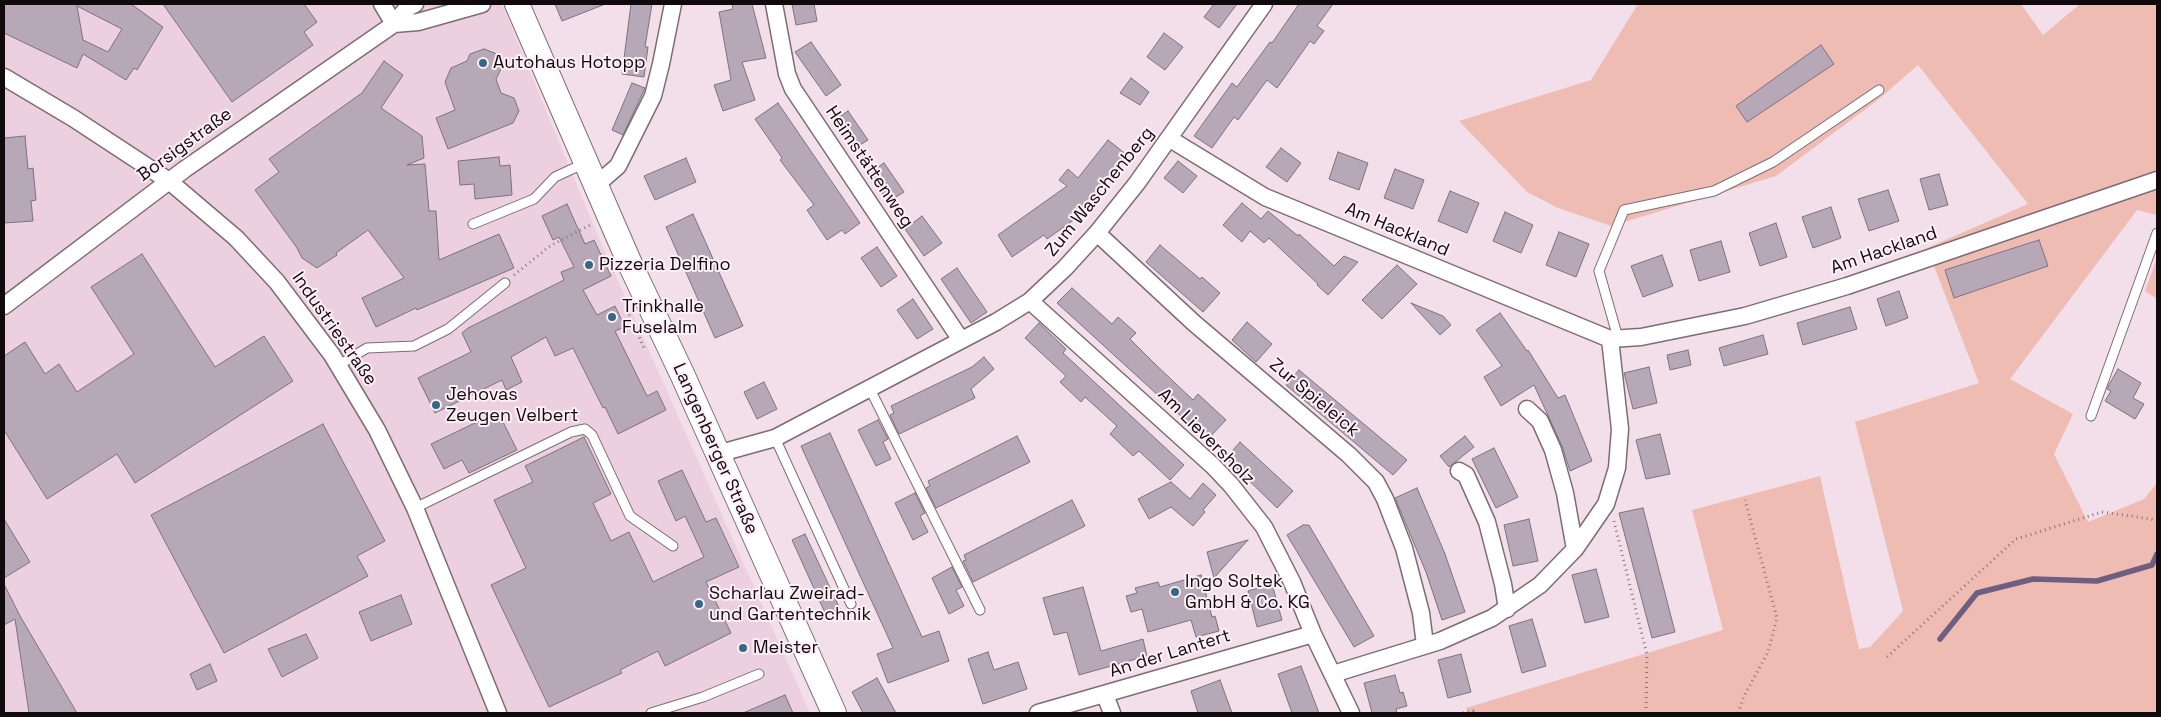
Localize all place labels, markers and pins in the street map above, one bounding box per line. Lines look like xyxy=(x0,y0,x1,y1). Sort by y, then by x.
place label: Autohaus Hotopp xyxy=(493,52,646,74)
marker: Autohaus Hotopp xyxy=(477,57,489,69)
place label: Pizzeria Delfino xyxy=(599,254,731,276)
marker: Pizzeria Delfino xyxy=(583,259,595,271)
place label: Trinkhalle Fuselalm xyxy=(622,296,704,338)
marker: Trinkhalle Fuselalm xyxy=(606,311,618,323)
place label: Jehovas Zeugen Velbert xyxy=(446,384,579,426)
marker: Jehovas Zeugen Velbert xyxy=(430,399,442,411)
place label: Ingo Soltek GmbH & Co. KG xyxy=(1185,571,1310,614)
place label: Scharlau Zweirad- und Gartentechnik xyxy=(709,583,871,626)
marker: Ingo Soltek GmbH & Co. KG xyxy=(1169,586,1181,598)
marker: Scharlau Zweirad- und Gartentechnik xyxy=(693,598,705,610)
place label: Meister xyxy=(753,637,818,659)
marker: Meister xyxy=(737,642,749,654)

